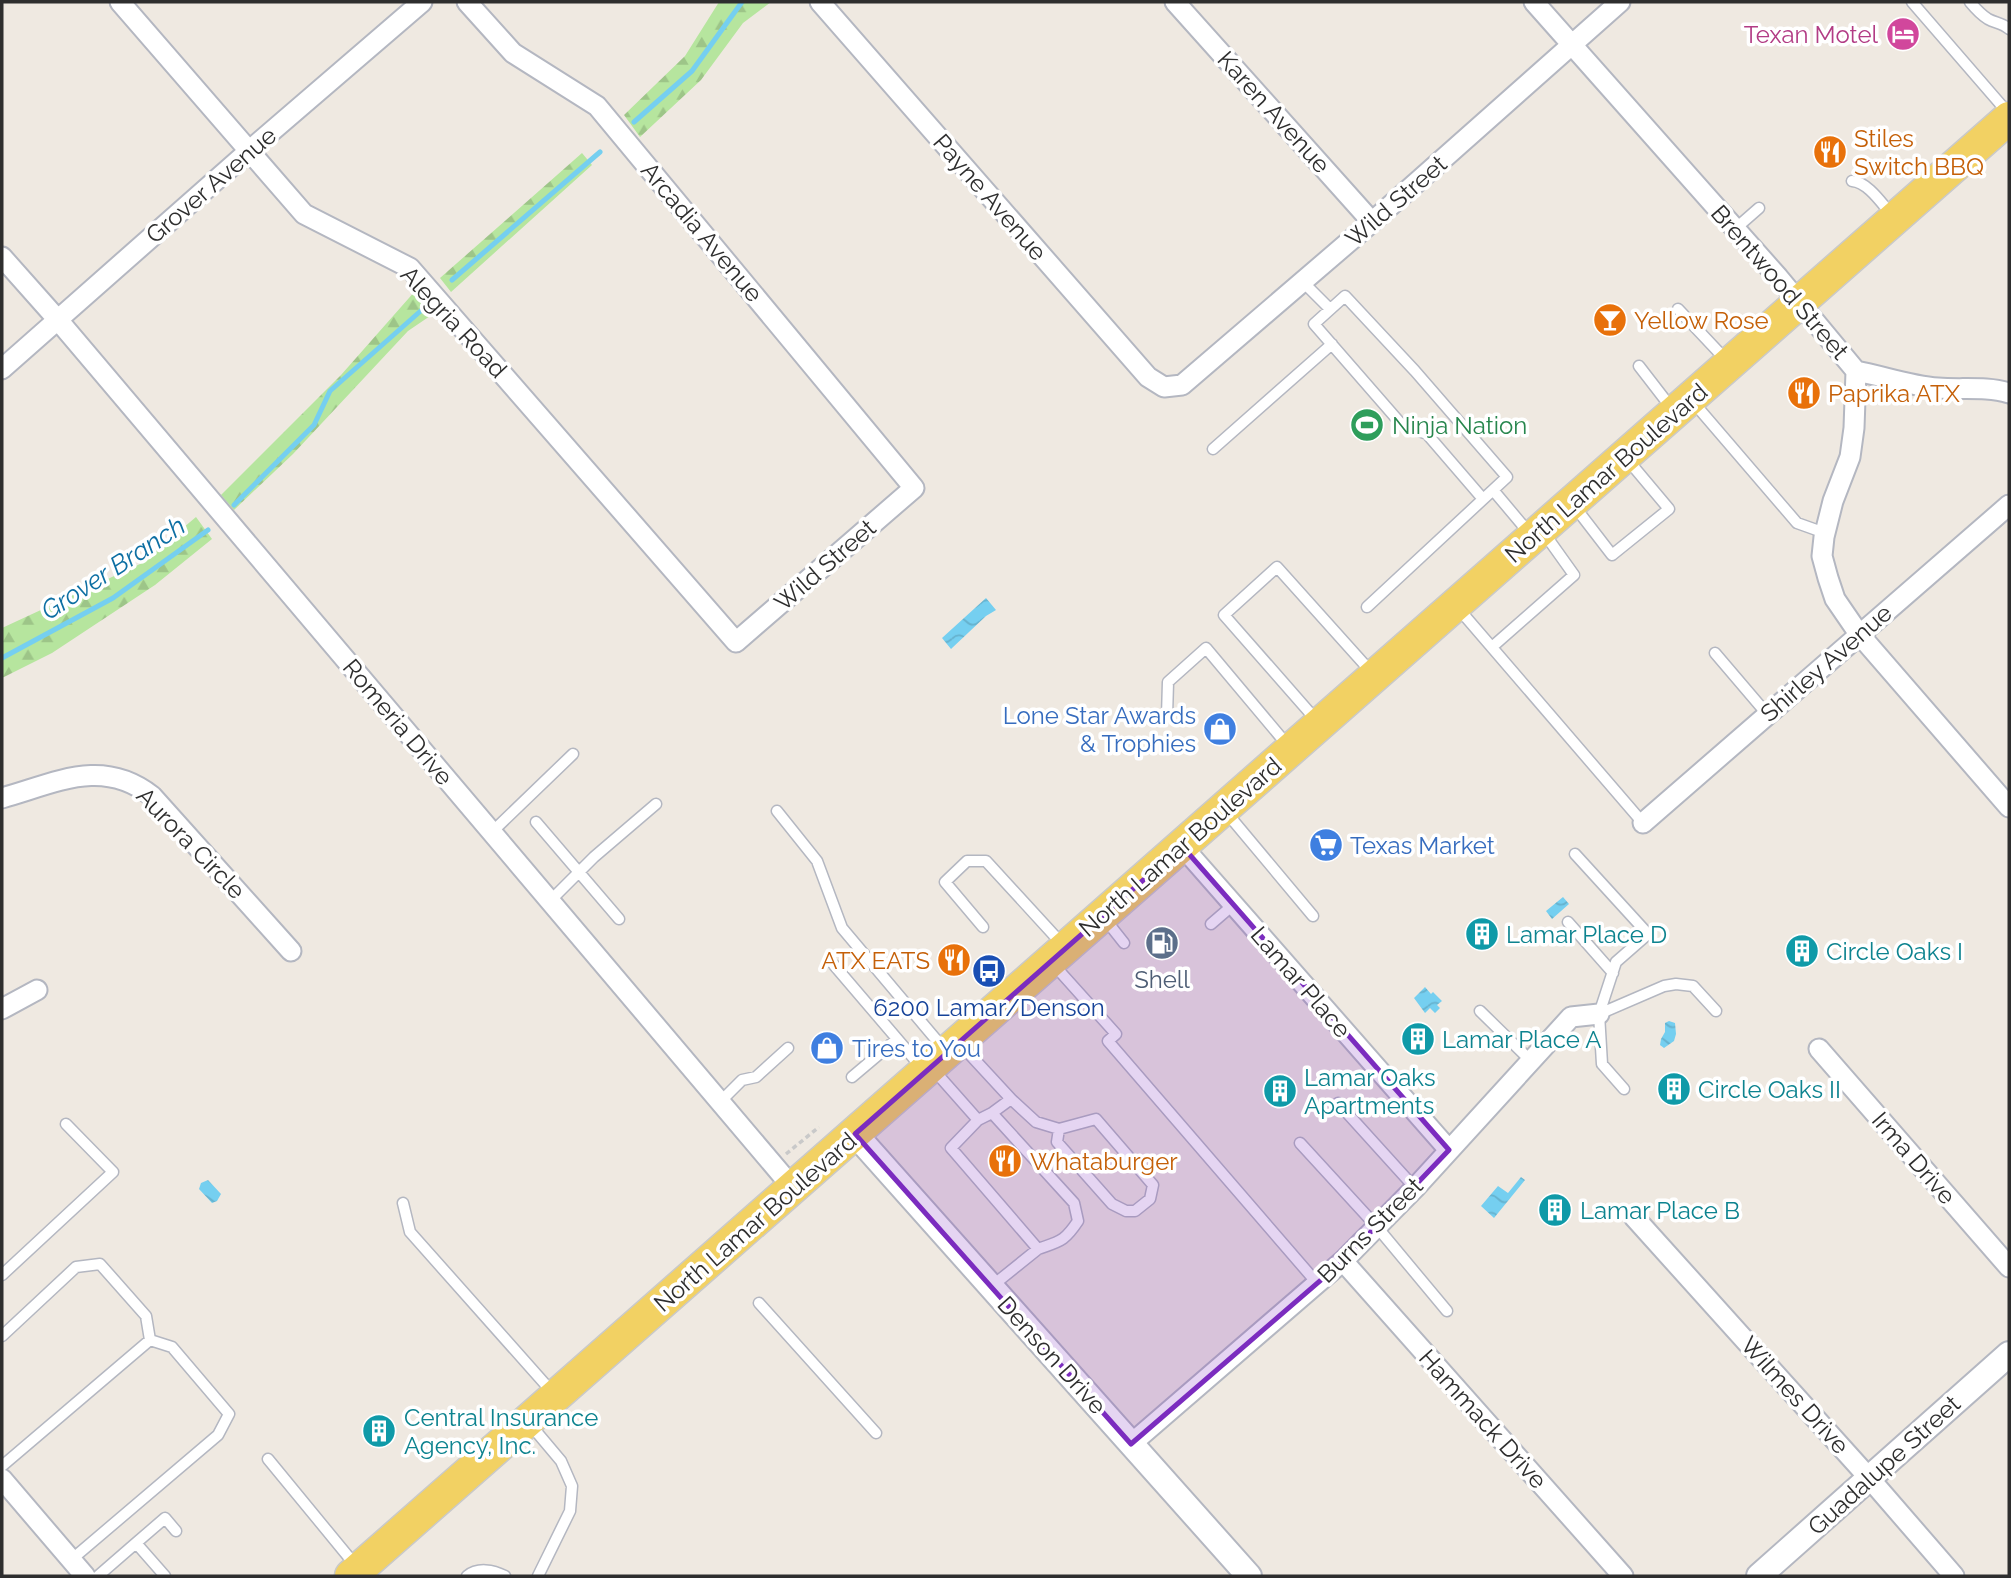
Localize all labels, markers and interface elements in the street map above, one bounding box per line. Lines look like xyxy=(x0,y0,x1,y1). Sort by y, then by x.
hotel icon: Texan Motel xyxy=(1884,15,1922,53)
place label: Texan Motel xyxy=(1744,20,1878,49)
street label: Karen Avenue xyxy=(1212,45,1336,179)
street label: Grover Avenue xyxy=(140,121,282,249)
place label: Stiles Switch BBQ xyxy=(1854,124,1984,181)
street label: Payne Avenue xyxy=(927,128,1053,266)
restaurant icon: Stiles Switch BBQ xyxy=(1811,133,1849,171)
street label: Wild Street xyxy=(1340,149,1452,253)
street label: Arcadia Avenue xyxy=(635,156,769,308)
street label: Brentwood Street xyxy=(1705,199,1855,365)
street label: Alegria Road xyxy=(395,260,513,384)
bar icon: Yellow Rose xyxy=(1591,301,1629,339)
place label: Yellow Rose xyxy=(1634,306,1769,335)
restaurant icon: Paprika ATX xyxy=(1785,374,1823,412)
street label: North Lamar Boulevard xyxy=(1499,377,1713,569)
place label: Paprika ATX xyxy=(1828,379,1961,408)
sports icon: Ninja Nation xyxy=(1348,406,1386,444)
place label: Ninja Nation xyxy=(1392,411,1527,440)
water label: Grover Branch xyxy=(35,510,191,626)
street label: Wild Street xyxy=(769,513,881,617)
street label: Shirley Avenue xyxy=(1754,598,1898,728)
street label: Romeria Drive xyxy=(337,653,459,791)
place label: Lone Star Awards & Trophies xyxy=(1003,701,1196,758)
shop icon: Lone Star Awards & Trophies xyxy=(1201,710,1239,748)
street label: North Lamar Boulevard xyxy=(1073,751,1287,943)
street label: Aurora Circle xyxy=(131,781,251,905)
supermarket icon: Texas Market xyxy=(1307,826,1345,864)
place label: Texas Market xyxy=(1350,831,1495,860)
building icon: Lamar Place D xyxy=(1463,915,1501,953)
street label: Lamar Place xyxy=(1245,920,1357,1044)
place label: Lamar Place D xyxy=(1506,920,1667,949)
fuel station icon: Shell xyxy=(1143,924,1181,962)
building icon: Circle Oaks I xyxy=(1783,932,1821,970)
place label: Circle Oaks I xyxy=(1826,937,1963,966)
restaurant icon: ATX EATS xyxy=(935,941,973,979)
place label: ATX EATS xyxy=(821,946,930,975)
bus stop icon: 6200 Lamar/Denson xyxy=(970,952,1008,990)
place label: Shell xyxy=(1134,965,1190,994)
place label: 6200 Lamar/Denson xyxy=(873,993,1105,1022)
building icon: Lamar Place A xyxy=(1399,1020,1437,1058)
place label: Lamar Place A xyxy=(1442,1025,1601,1054)
shop icon: Tires to You xyxy=(808,1029,846,1067)
place label: Tires to You xyxy=(852,1034,981,1063)
place label: Lamar Oaks Apartments xyxy=(1304,1063,1436,1120)
building icon: Circle Oaks II xyxy=(1655,1070,1693,1108)
building icon: Lamar Oaks Apartments xyxy=(1261,1072,1299,1110)
place label: Circle Oaks II xyxy=(1698,1075,1841,1104)
street label: Irma Drive xyxy=(1866,1106,1962,1210)
street label: North Lamar Boulevard xyxy=(648,1126,862,1318)
restaurant icon: Whataburger xyxy=(986,1142,1024,1180)
place label: Whataburger xyxy=(1030,1147,1178,1176)
street label: Burns Street xyxy=(1311,1171,1429,1289)
building icon: Lamar Place B xyxy=(1536,1191,1574,1229)
place label: Lamar Place B xyxy=(1580,1196,1740,1225)
street label: Denson Drive xyxy=(992,1290,1112,1420)
street label: Wilmes Drive xyxy=(1735,1330,1855,1460)
street label: Hammack Drive xyxy=(1413,1343,1553,1495)
street label: Guadalupe Street xyxy=(1802,1389,1966,1541)
place label: Central Insurance Agency, Inc. xyxy=(404,1403,598,1460)
building icon: Central Insurance Agency, Inc. xyxy=(360,1412,398,1450)

